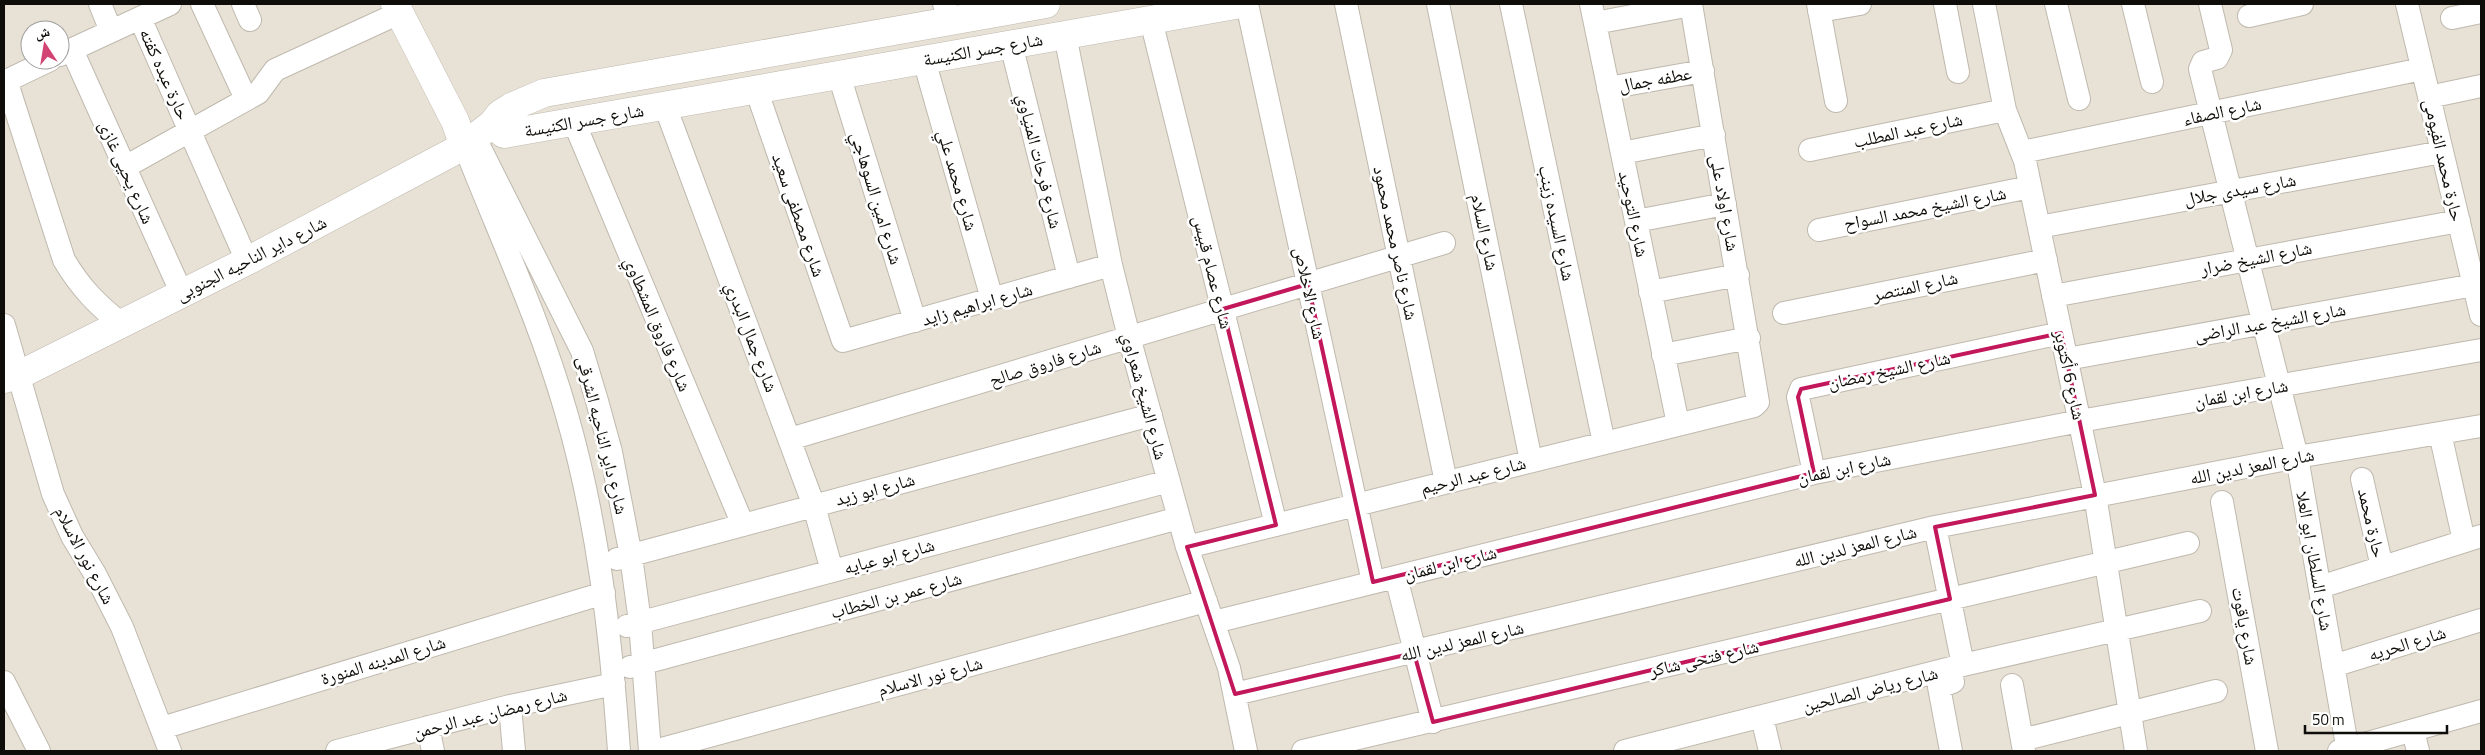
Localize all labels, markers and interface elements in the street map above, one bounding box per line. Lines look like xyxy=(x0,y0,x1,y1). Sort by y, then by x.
north arrow xyxy=(20,20,70,70)
text: ش xyxy=(33,20,52,44)
street label: حارة عبده كفته xyxy=(133,24,197,124)
street label: شارع جسر الكنيسة xyxy=(921,25,1045,73)
street label: عطفه جمال xyxy=(1616,59,1694,99)
street label: شارع الصفاء xyxy=(2180,90,2264,132)
street label: شارع فرحات المنياوي xyxy=(1009,91,1070,232)
street label: شارع جسر الكنيسة xyxy=(522,96,646,144)
street label: حارة محمد الفيومى xyxy=(2417,96,2471,224)
street label: شارع عبد المطلب xyxy=(1851,105,1965,155)
street label: شارع يحيى غازى xyxy=(92,116,162,228)
street label: شارع محمد علي xyxy=(929,126,985,234)
street label: شارع امين السوهاجي xyxy=(842,128,910,268)
street label: شارع مصطفى سعيد xyxy=(765,149,833,281)
street label: شارع اولاد على xyxy=(1703,153,1747,253)
street label: شارع السيده زينب xyxy=(1532,163,1582,283)
street label: شارع ناصر محمد محمود xyxy=(1367,164,1425,322)
street label: شارع سيدى جلال xyxy=(2182,166,2298,212)
street label: شارع التوحيد xyxy=(1612,168,1656,260)
street label: شارع الشيخ محمد السواح xyxy=(1841,179,2009,237)
street label: شارع السلام xyxy=(1464,191,1506,273)
street label: شارع داير الناحيه الجنوبى xyxy=(171,208,331,308)
street label: شارع عصام قبيس xyxy=(1186,212,1240,332)
street label: شارع الشيخ ضرار xyxy=(2197,234,2314,282)
street label: شارع الاخلاص xyxy=(1287,244,1333,342)
street label: شارع فاروق المشطاوي xyxy=(616,252,699,396)
street label: شارع المنتصر xyxy=(1869,264,1960,308)
street label: شارع ابراهيم زايد xyxy=(918,275,1036,333)
street label: شارع جمال البدري xyxy=(717,278,785,397)
street label: شارع الشيخ عبد الراضى xyxy=(2192,295,2348,349)
street label: شارع 6 أكتوبر xyxy=(2047,327,2093,422)
street label: شارع الشيخ شعراوي xyxy=(1113,329,1175,463)
street label: شارع فاروق صالح xyxy=(986,333,1104,393)
street label: شارع الشيخ رمضان xyxy=(1825,344,1953,396)
street label: شارع داير الناحيه الشرقى xyxy=(570,353,636,517)
street label: شارع ابن لقمان xyxy=(2192,371,2290,415)
street label: شارع المعز لدين الله xyxy=(2188,441,2316,491)
street label: شارع ابن لقمان xyxy=(1795,445,1893,491)
street label: شارع عبد الرحيم xyxy=(1417,449,1529,501)
street label: شارع ابو زيد xyxy=(832,465,918,513)
street label: حارة محمد xyxy=(2351,486,2393,560)
street label: شارع السلطان ابو العلا xyxy=(2289,489,2341,633)
street label: شارع نور الاسلام xyxy=(48,501,122,609)
street label: شارع المعز لدين الله xyxy=(1791,518,1919,574)
street label: شارع ابو عبايه xyxy=(841,531,937,581)
street label: شارع ابن لقمان xyxy=(1401,538,1499,588)
street label: شارع عمر بن الخطاب xyxy=(827,564,965,626)
street label: شارع ياقوت xyxy=(2225,585,2265,667)
street label: شارع المعز لدين الله xyxy=(1398,614,1526,668)
street label: شارع الحريه xyxy=(2365,618,2449,668)
street label: شارع المدينه المنورة xyxy=(317,628,449,692)
street label: شارع فتحى شاكر xyxy=(1646,632,1761,684)
street label: شارع نور الاسلام xyxy=(874,649,986,703)
street label: شارع رياض الصالحين xyxy=(1799,659,1941,719)
street label: شارع رمضان عبد الرحمن xyxy=(410,681,570,745)
scale bar xyxy=(2305,702,2448,734)
text: 50 m xyxy=(2312,708,2345,731)

